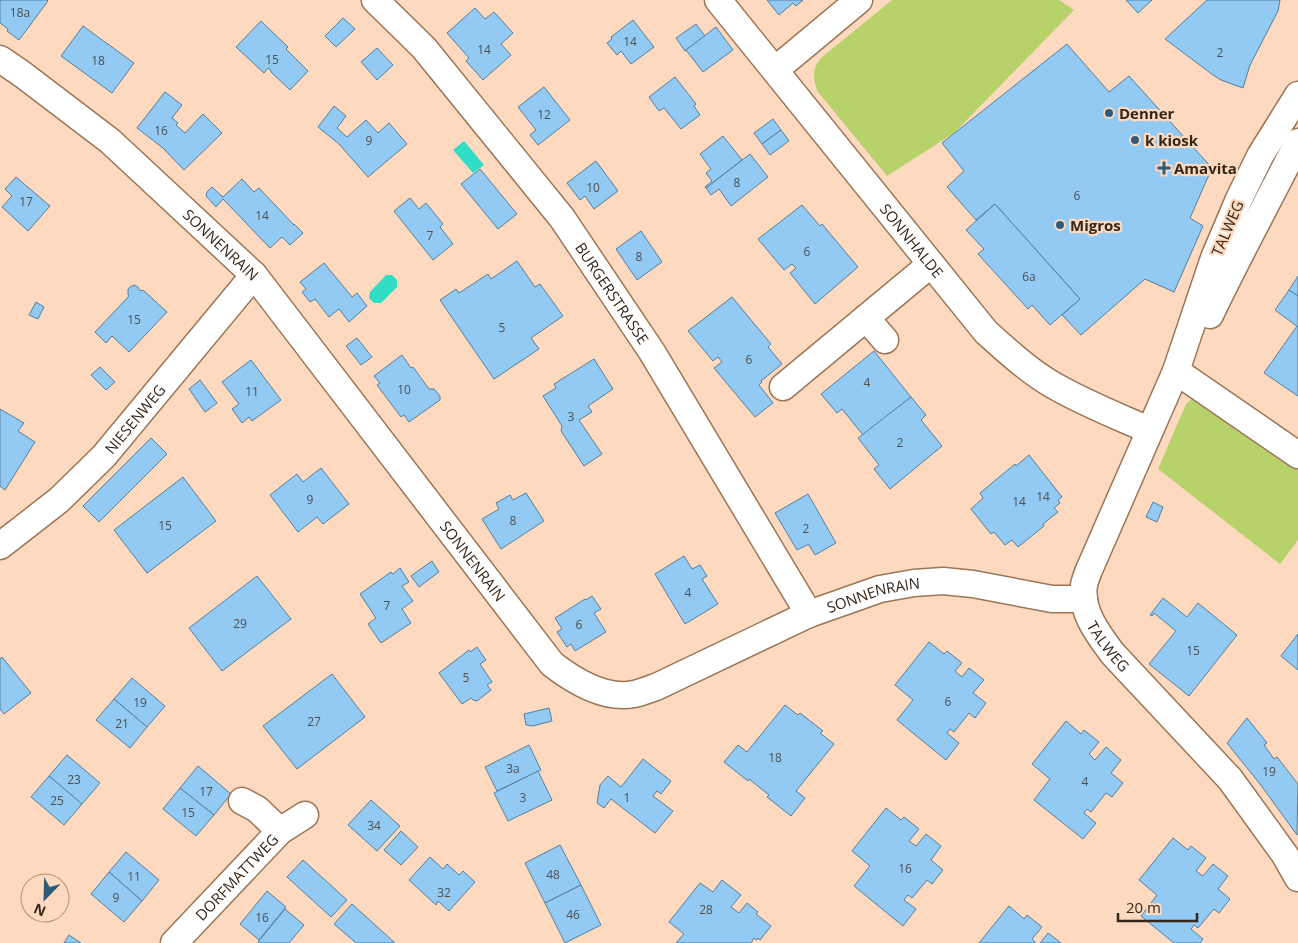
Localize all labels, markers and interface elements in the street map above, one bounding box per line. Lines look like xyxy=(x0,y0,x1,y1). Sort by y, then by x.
house number: 18a xyxy=(10,4,30,21)
house number: 14 xyxy=(623,33,637,50)
house number: 14 xyxy=(477,41,491,58)
house number: 2 xyxy=(1217,44,1224,61)
house number: 15 xyxy=(265,51,279,68)
house number: 18 xyxy=(91,52,105,69)
place label: Denner xyxy=(1119,103,1175,123)
house number: 12 xyxy=(537,106,551,123)
marker: Denner xyxy=(1103,107,1115,119)
house number: 16 xyxy=(154,122,168,139)
place label: k kiosk xyxy=(1145,130,1199,150)
house number: 9 xyxy=(366,132,373,149)
marker: k kiosk xyxy=(1129,134,1141,146)
place label: Amavita xyxy=(1174,158,1237,178)
marker: Amavita xyxy=(1158,162,1170,174)
house number: 8 xyxy=(734,174,741,191)
house number: 10 xyxy=(586,179,600,196)
house number: 6 xyxy=(1074,187,1081,204)
house number: 17 xyxy=(19,193,33,210)
street label: TALWEG xyxy=(1206,197,1248,259)
street label: SONNHALDE xyxy=(876,199,948,282)
street label: SONNENRAIN xyxy=(179,204,263,285)
house number: 14 xyxy=(255,207,269,224)
place label: Migros xyxy=(1070,215,1121,235)
marker: Migros xyxy=(1054,219,1066,231)
house number: 7 xyxy=(427,227,434,244)
street label: BURGERSTRASSE xyxy=(571,238,654,348)
house number: 6 xyxy=(804,243,811,260)
house number: 8 xyxy=(636,248,643,265)
house number: 6a xyxy=(1022,268,1036,285)
house number: 15 xyxy=(127,311,141,328)
house number: 5 xyxy=(499,319,506,336)
house number: 6 xyxy=(746,351,753,368)
house number: 4 xyxy=(864,374,871,391)
street label: NIESENWEG xyxy=(100,380,170,458)
house number: 10 xyxy=(397,381,411,398)
house number: 11 xyxy=(245,383,259,400)
house number: 3 xyxy=(568,408,575,425)
house number: 2 xyxy=(897,434,904,451)
house number: 14 xyxy=(1036,488,1050,505)
house number: 9 xyxy=(307,491,314,508)
house number: 14 xyxy=(1012,493,1026,510)
house number: 8 xyxy=(510,512,517,529)
street label: SONNENRAIN xyxy=(436,516,510,605)
house number: 15 xyxy=(158,517,172,534)
house number: 2 xyxy=(803,520,810,537)
street label: SONNENRAIN xyxy=(824,573,921,617)
house number: 4 xyxy=(685,584,692,601)
house number: 7 xyxy=(384,597,391,614)
house number: 29 xyxy=(233,615,247,632)
house number: 6 xyxy=(576,616,583,633)
street label: TALWEG xyxy=(1083,617,1134,676)
house number: 15 xyxy=(1186,642,1200,659)
house number: 5 xyxy=(463,669,470,686)
house number: 6 xyxy=(945,693,952,710)
house number: 19 xyxy=(133,694,147,711)
house number: 27 xyxy=(307,713,321,730)
house number: 21 xyxy=(115,715,129,732)
house number: 18 xyxy=(768,749,782,766)
house number: 3a xyxy=(506,760,520,777)
house number: 19 xyxy=(1262,763,1276,780)
house number: 23 xyxy=(67,771,81,788)
house number: 4 xyxy=(1082,773,1089,790)
house number: 17 xyxy=(199,783,213,800)
house number: 3 xyxy=(520,789,527,806)
house number: 1 xyxy=(624,789,630,806)
house number: 25 xyxy=(50,792,64,809)
house number: 15 xyxy=(181,804,195,821)
house number: 34 xyxy=(367,817,381,834)
street label: DORFMATTWEG xyxy=(191,829,282,925)
house number: 16 xyxy=(898,860,912,877)
house number: 48 xyxy=(546,866,560,883)
house number: 11 xyxy=(127,868,141,885)
north arrow xyxy=(20,873,70,923)
house number: 32 xyxy=(437,884,451,901)
house number: 9 xyxy=(113,889,120,906)
scale bar xyxy=(1118,890,1197,922)
text: 20 m xyxy=(1126,897,1161,917)
text: N xyxy=(31,899,49,921)
house number: 28 xyxy=(699,901,713,918)
house number: 46 xyxy=(566,906,580,923)
house number: 16 xyxy=(255,909,269,926)

